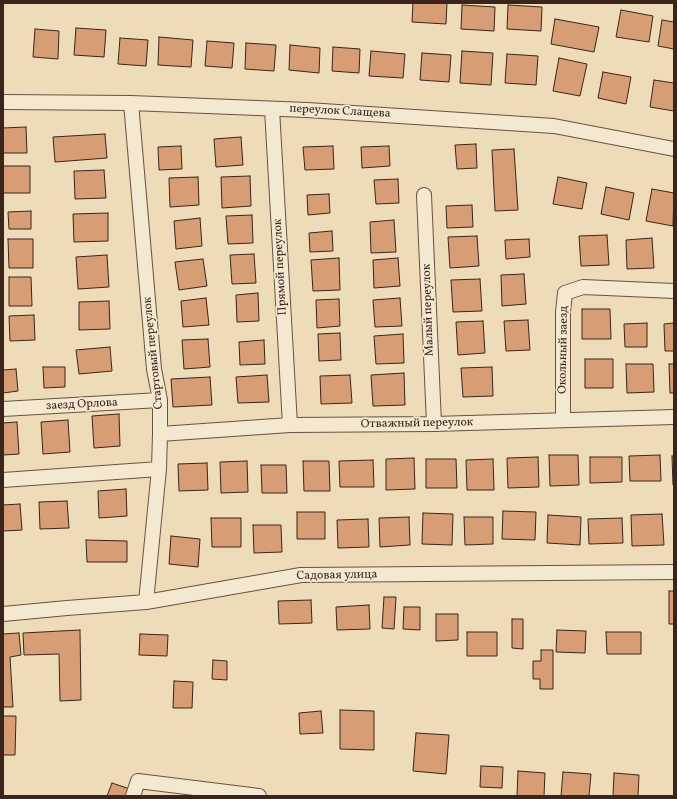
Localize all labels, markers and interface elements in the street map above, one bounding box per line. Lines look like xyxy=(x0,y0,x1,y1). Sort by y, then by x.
street label: переулок Слащева xyxy=(289,102,391,122)
street label: Прямой переулок xyxy=(271,218,291,316)
street label: Малый переулок xyxy=(420,264,438,356)
street label: Стартовый переулок xyxy=(141,296,167,410)
street label: Окольный заезд xyxy=(556,306,572,394)
street label: заезд Орлова xyxy=(46,396,118,414)
street label: Отважный переулок xyxy=(361,416,473,432)
street label: Садовая улица xyxy=(296,568,378,584)

